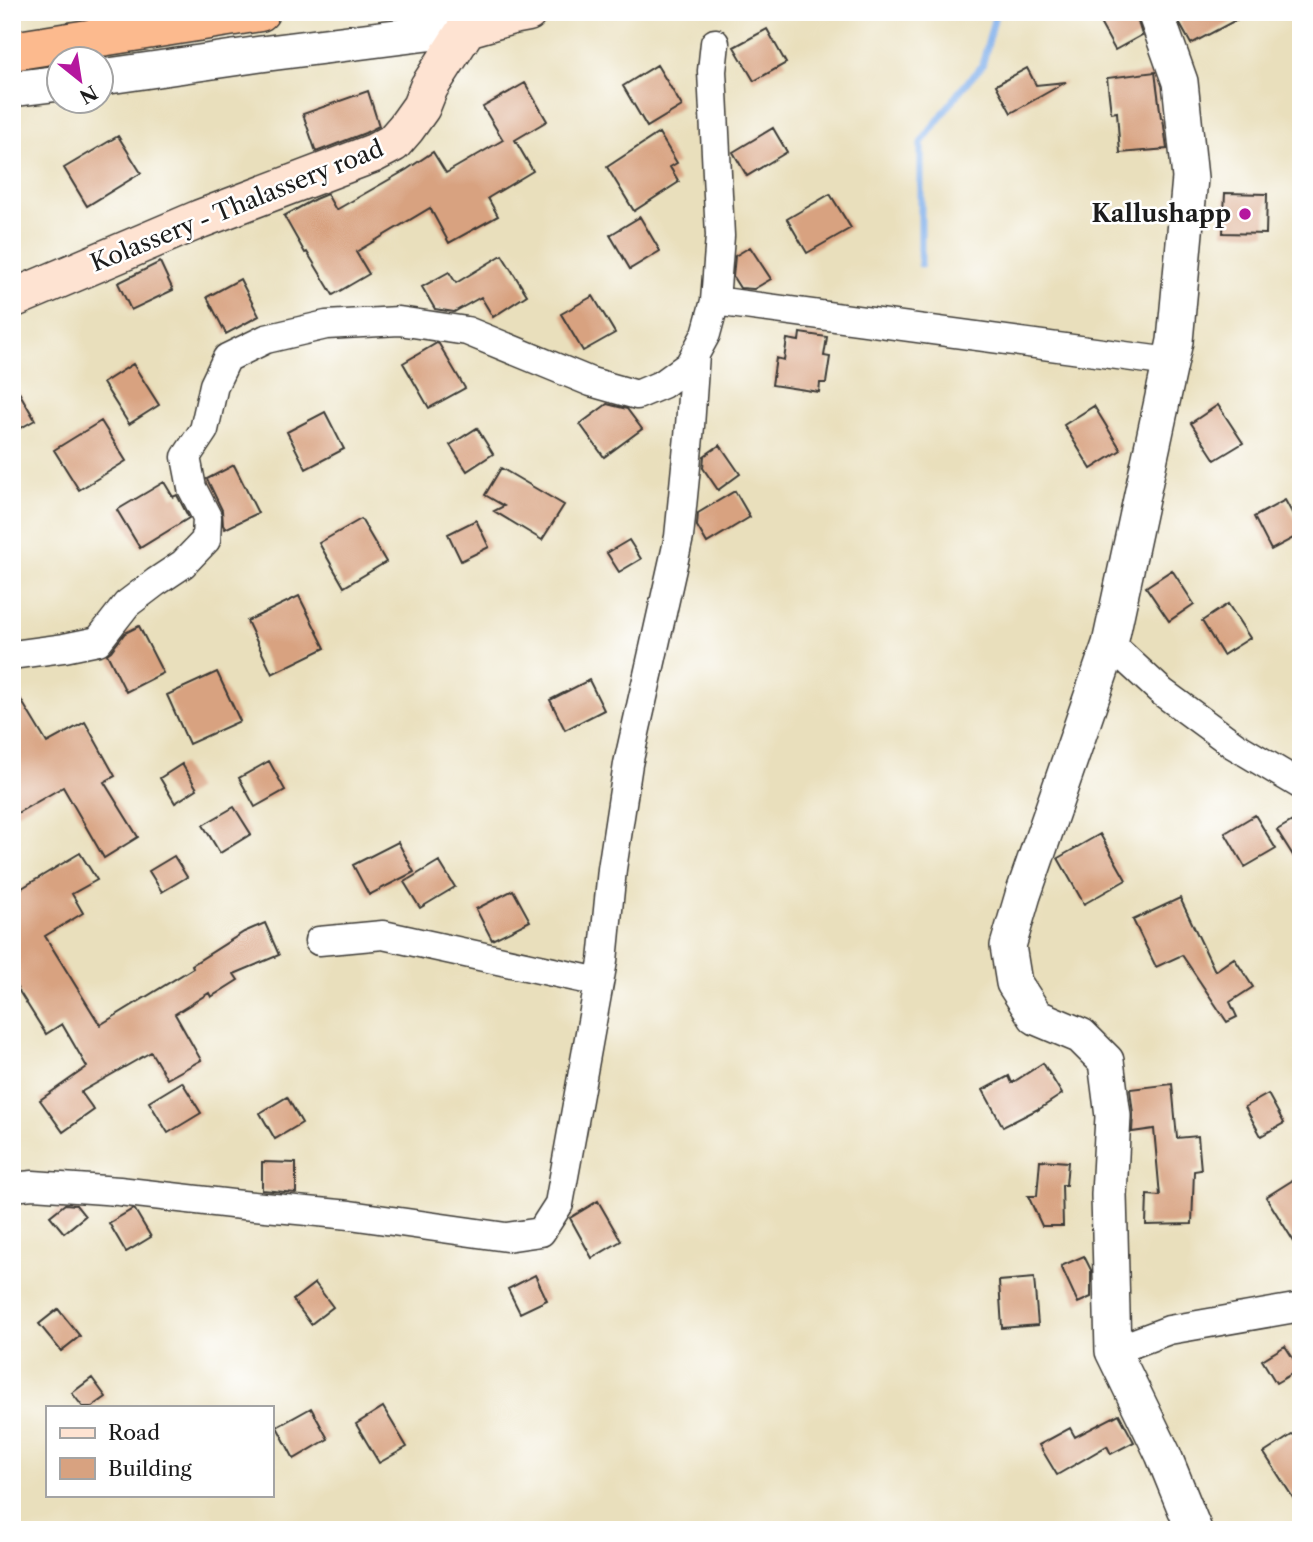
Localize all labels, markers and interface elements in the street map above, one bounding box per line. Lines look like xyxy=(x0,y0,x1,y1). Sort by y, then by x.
north arrow xyxy=(46,46,116,116)
text: N xyxy=(75,80,101,108)
street label: Kolassery - Thalassery road xyxy=(86,133,388,278)
place label: Kallushapp xyxy=(1091,199,1231,228)
marker: Kallushapp xyxy=(1237,206,1253,222)
legend xyxy=(46,1406,273,1496)
text: Road xyxy=(108,1420,160,1445)
text: Building xyxy=(108,1456,193,1481)

